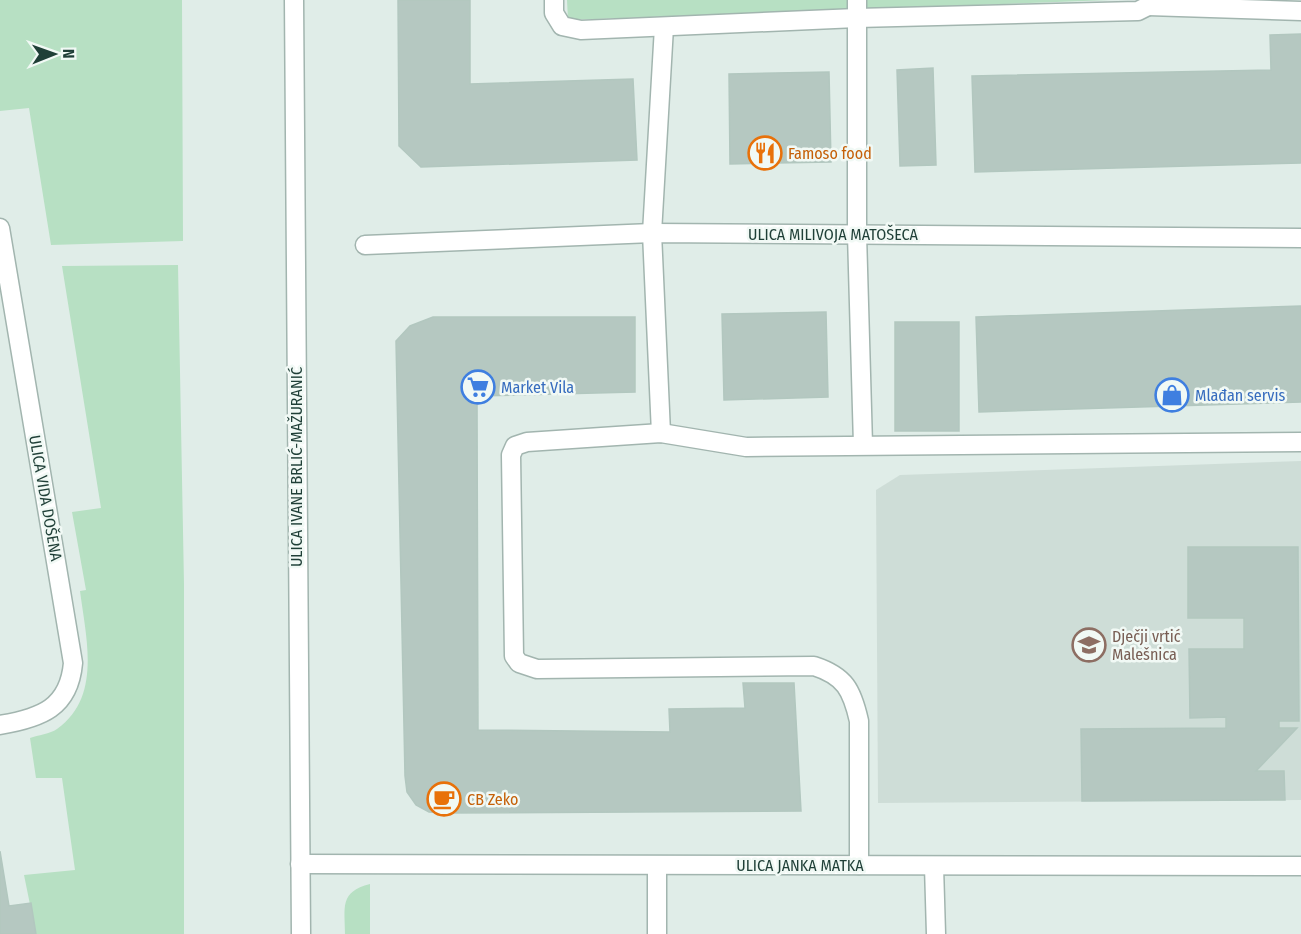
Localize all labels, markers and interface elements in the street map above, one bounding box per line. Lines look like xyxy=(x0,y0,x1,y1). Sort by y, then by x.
north arrow xyxy=(24,24,84,84)
text: N xyxy=(59,49,78,59)
restaurant icon: Famoso food xyxy=(747,135,783,171)
place label: Famoso food xyxy=(788,144,872,163)
street label: ULICA MILIVOJA MATOŠECA xyxy=(748,224,919,244)
street label: ULICA IVANE BRLIĆ-MAŽURANIĆ xyxy=(286,367,306,567)
supermarket icon: Market Vila xyxy=(460,369,496,405)
shop icon: Mlađan servis xyxy=(1154,377,1190,413)
place label: Market Vila xyxy=(501,378,574,397)
place label: Mlađan servis xyxy=(1195,386,1286,405)
street label: ULICA VIDA DOŠENA xyxy=(25,433,67,563)
school or university icon: Dječji vrtić Malešnica xyxy=(1071,627,1107,663)
place label: Dječji vrtić Malešnica xyxy=(1112,627,1181,664)
cafe icon: CB Zeko xyxy=(426,781,462,817)
place label: CB Zeko xyxy=(467,790,518,809)
street label: ULICA JANKA MATKA xyxy=(736,856,864,875)

